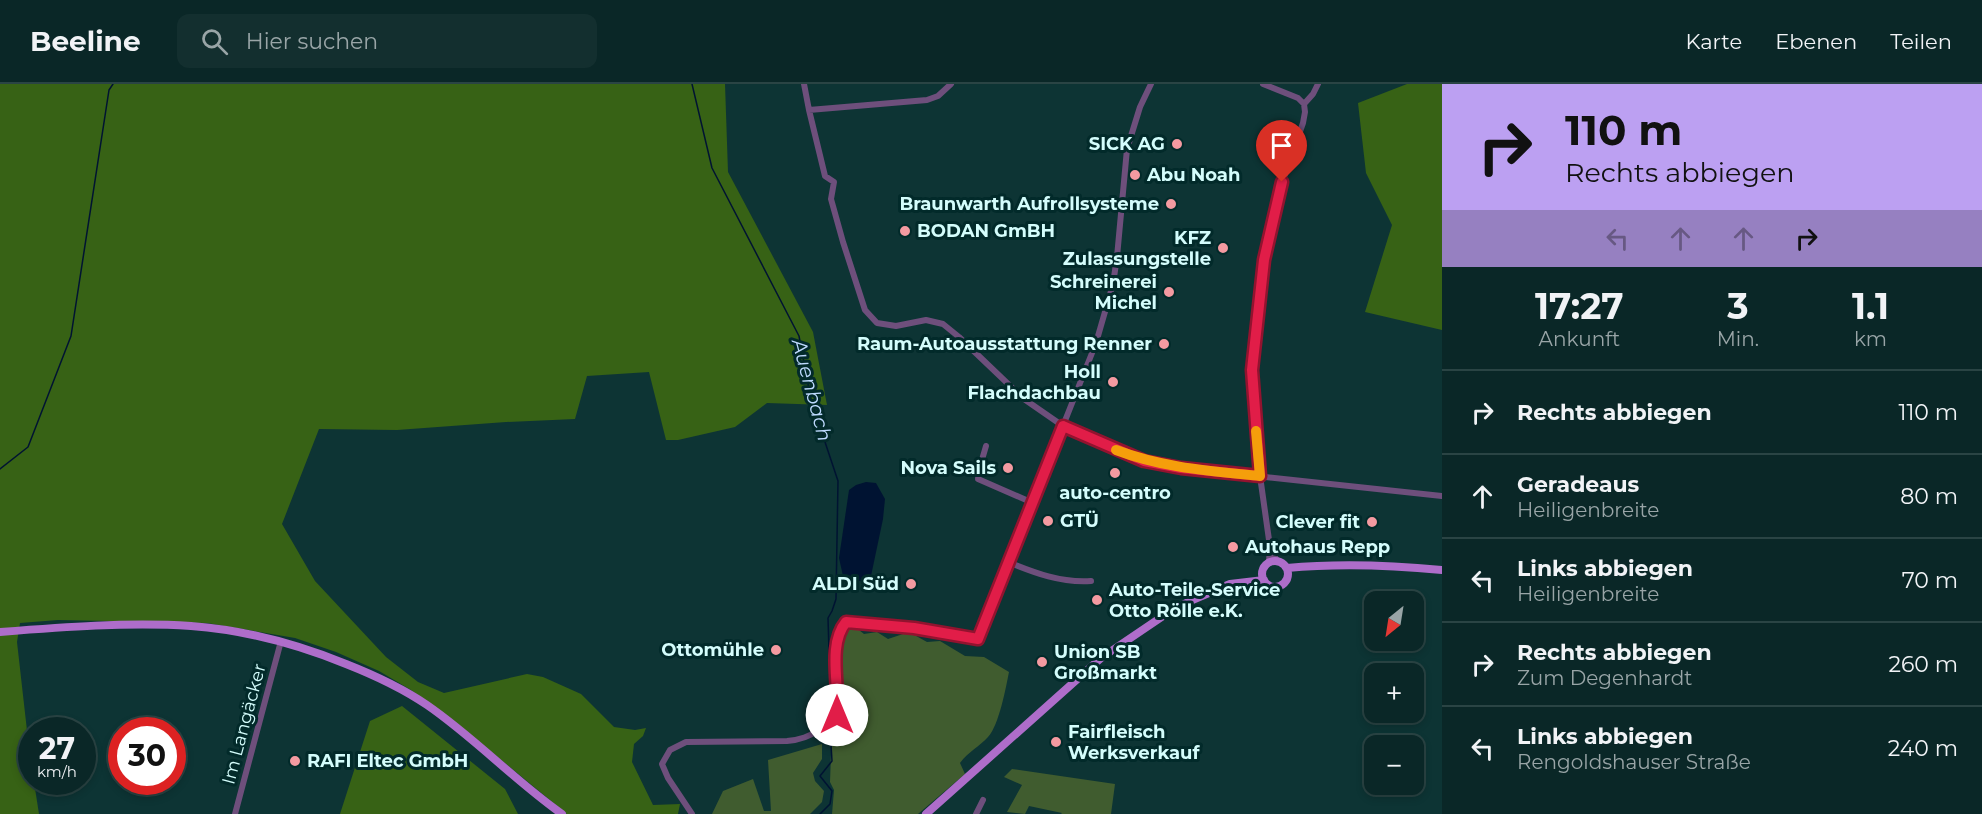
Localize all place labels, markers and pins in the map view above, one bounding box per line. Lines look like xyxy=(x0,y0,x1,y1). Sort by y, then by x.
pin xyxy=(1256,120,1307,182)
place label: SICK AG xyxy=(1089,133,1165,155)
marker: SICK AG xyxy=(1170,137,1184,151)
place label: Abu Noah xyxy=(1146,164,1240,186)
marker: Abu Noah xyxy=(1128,168,1142,182)
place label: Braunwarth Aufrollsysteme xyxy=(899,193,1159,215)
marker: Braunwarth Aufrollsysteme xyxy=(1164,197,1178,211)
place label: BODAN GmBH xyxy=(917,220,1055,242)
marker: BODAN GmBH xyxy=(898,224,912,238)
place label: KFZ Zulassungstelle xyxy=(1063,227,1211,270)
marker: KFZ Zulassungstelle xyxy=(1216,241,1230,255)
place label: Schreinerei Michel xyxy=(1050,271,1157,314)
marker: Schreinerei Michel xyxy=(1162,285,1176,299)
place label: Raum-Autoausstattung Renner xyxy=(857,333,1152,355)
marker: Raum-Autoausstattung Renner xyxy=(1157,337,1171,351)
place label: Holl Flachdachbau xyxy=(967,361,1101,404)
marker: Holl Flachdachbau xyxy=(1106,375,1120,389)
place label: Nova Sails xyxy=(900,457,996,479)
marker: Nova Sails xyxy=(1001,461,1015,475)
marker: auto-centro xyxy=(1108,466,1122,480)
place label: auto-centro xyxy=(1059,482,1171,504)
place label: GTÜ xyxy=(1060,510,1099,532)
place label: Clever fit xyxy=(1275,511,1360,533)
marker: GTÜ xyxy=(1041,514,1055,528)
marker: Clever fit xyxy=(1365,515,1379,529)
place label: Autohaus Repp xyxy=(1244,536,1390,558)
marker: Autohaus Repp xyxy=(1226,540,1240,554)
place label: ALDI Süd xyxy=(811,573,899,595)
marker: ALDI Süd xyxy=(904,577,918,591)
place label: Auto-Teile-Service Otto Rölle e.K. xyxy=(1108,579,1280,622)
marker: Auto-Teile-Service Otto Rölle e.K. xyxy=(1090,593,1104,607)
place label: Ottomühle xyxy=(661,639,764,661)
place label: Union SB Großmarkt xyxy=(1054,641,1157,684)
marker: Ottomühle xyxy=(769,643,783,657)
marker: Union SB Großmarkt xyxy=(1035,655,1049,669)
place label: Fairfleisch Werksverkauf xyxy=(1068,721,1200,764)
marker: Fairfleisch Werksverkauf xyxy=(1049,735,1063,749)
place label: RAFI Eltec GmbH xyxy=(307,750,468,772)
marker: RAFI Eltec GmbH xyxy=(288,754,302,768)

